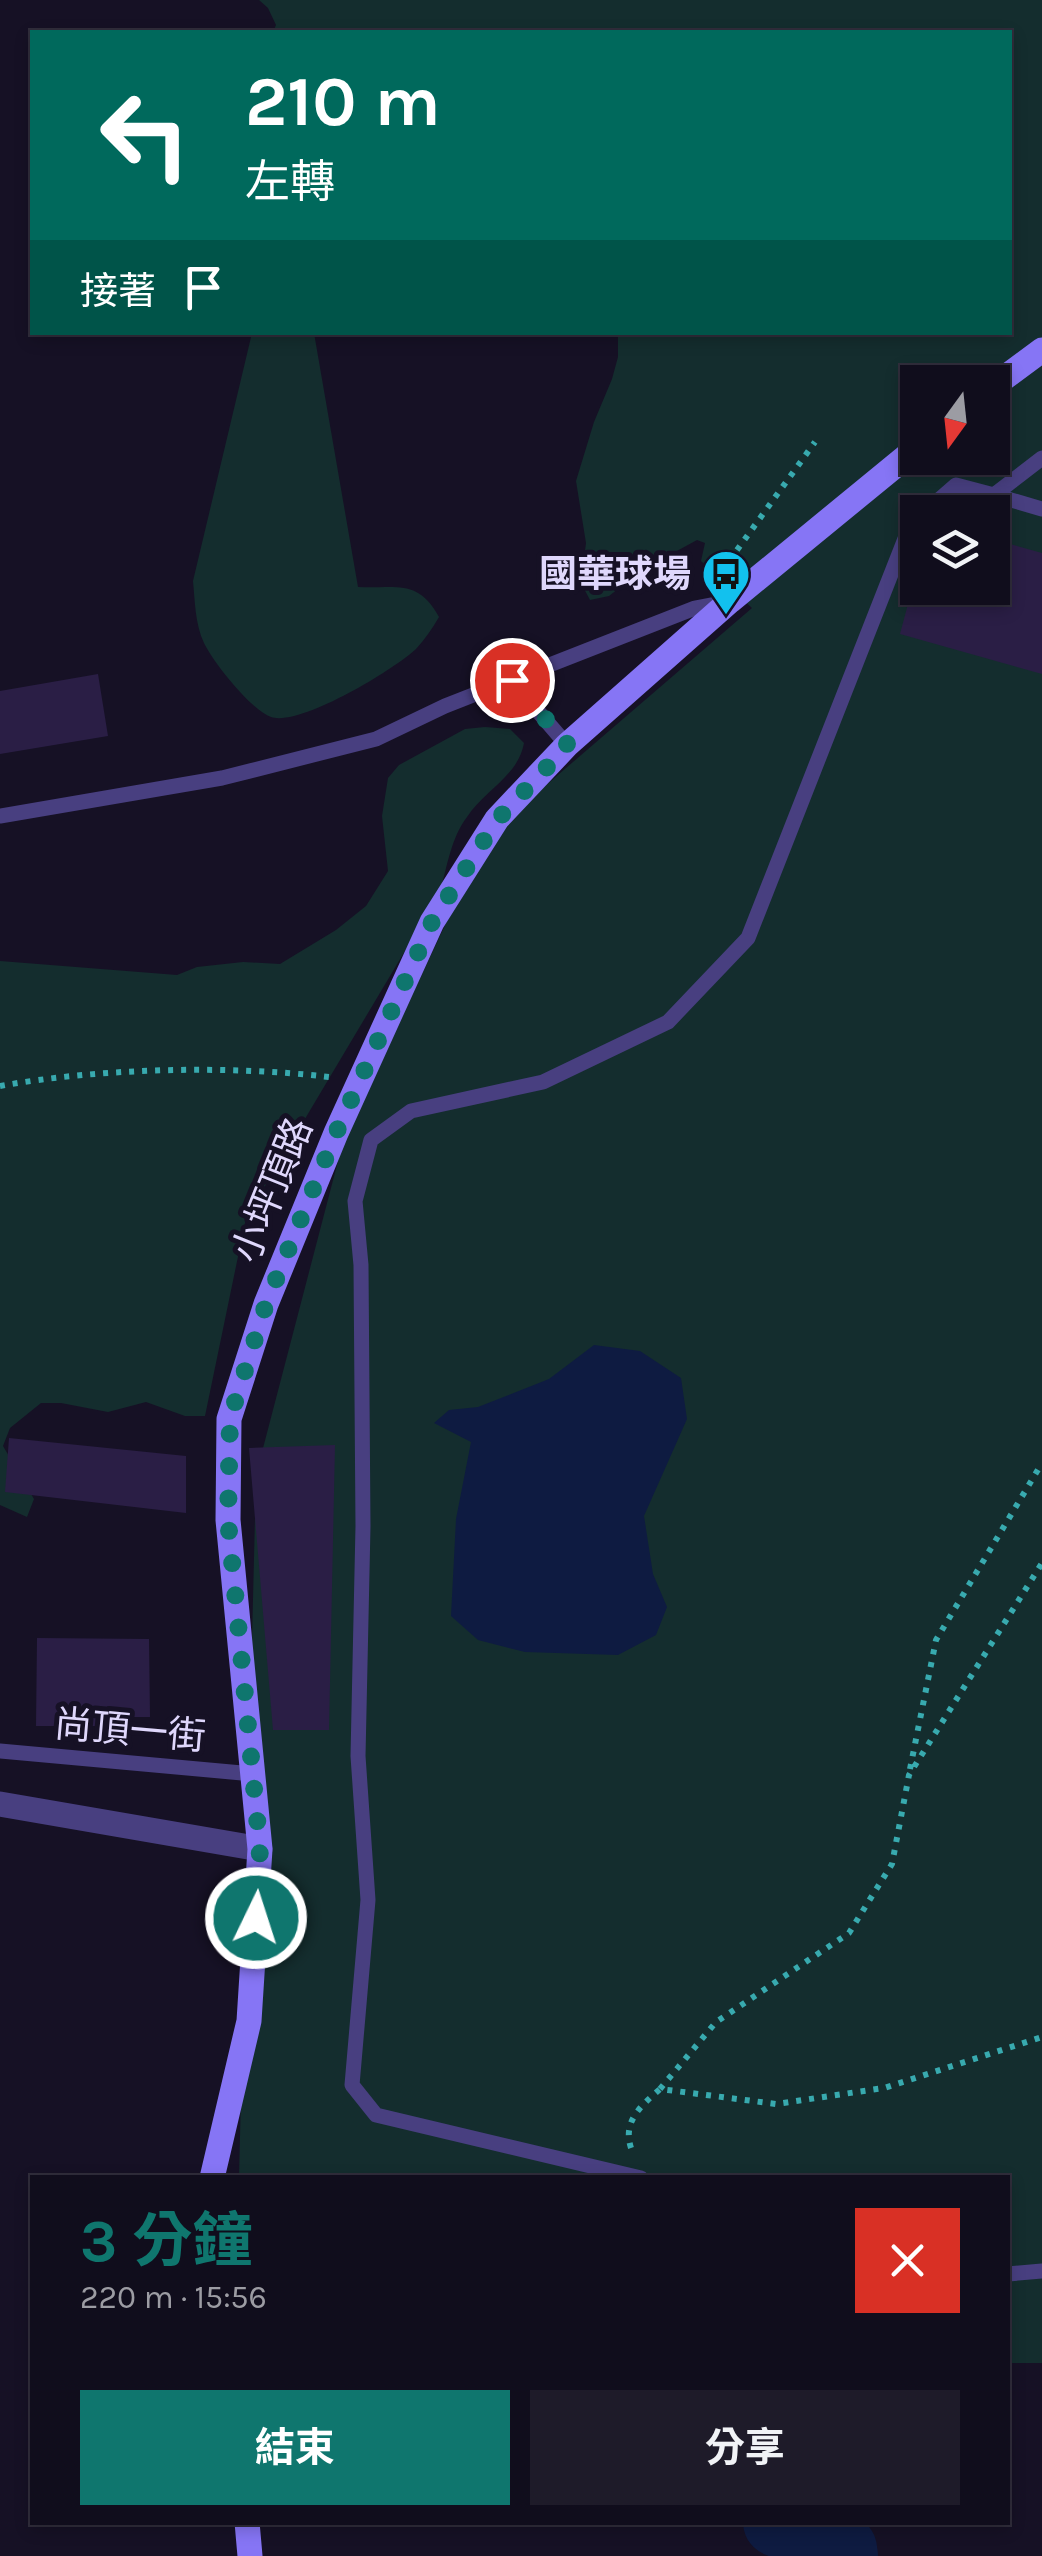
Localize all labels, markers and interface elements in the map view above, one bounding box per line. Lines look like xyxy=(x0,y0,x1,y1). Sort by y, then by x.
text: 210 m xyxy=(245,61,441,143)
icon: left xyxy=(80,70,210,200)
text: 左轉 xyxy=(245,156,335,208)
icon: arrive xyxy=(176,260,231,315)
text: 接著 xyxy=(80,269,156,314)
north arrow xyxy=(900,365,1010,475)
map controls xyxy=(900,365,1010,605)
button: layers xyxy=(900,495,1010,605)
bus stop icon: 國華球場 xyxy=(700,548,752,616)
place label: 國華球場 xyxy=(539,552,691,597)
pin xyxy=(470,638,555,723)
icon: arrive xyxy=(485,653,540,708)
street label: 小坪頂路 xyxy=(223,1111,322,1269)
street label: 尚頂一街 xyxy=(52,1701,208,1760)
position arrow xyxy=(204,1866,308,1970)
text: 3 分鐘 xyxy=(80,2206,253,2276)
button: close xyxy=(855,2208,960,2313)
text: 220 m · 15:56 xyxy=(80,2279,267,2316)
button: 結束 xyxy=(80,2390,510,2505)
button: 分享 xyxy=(530,2390,960,2505)

